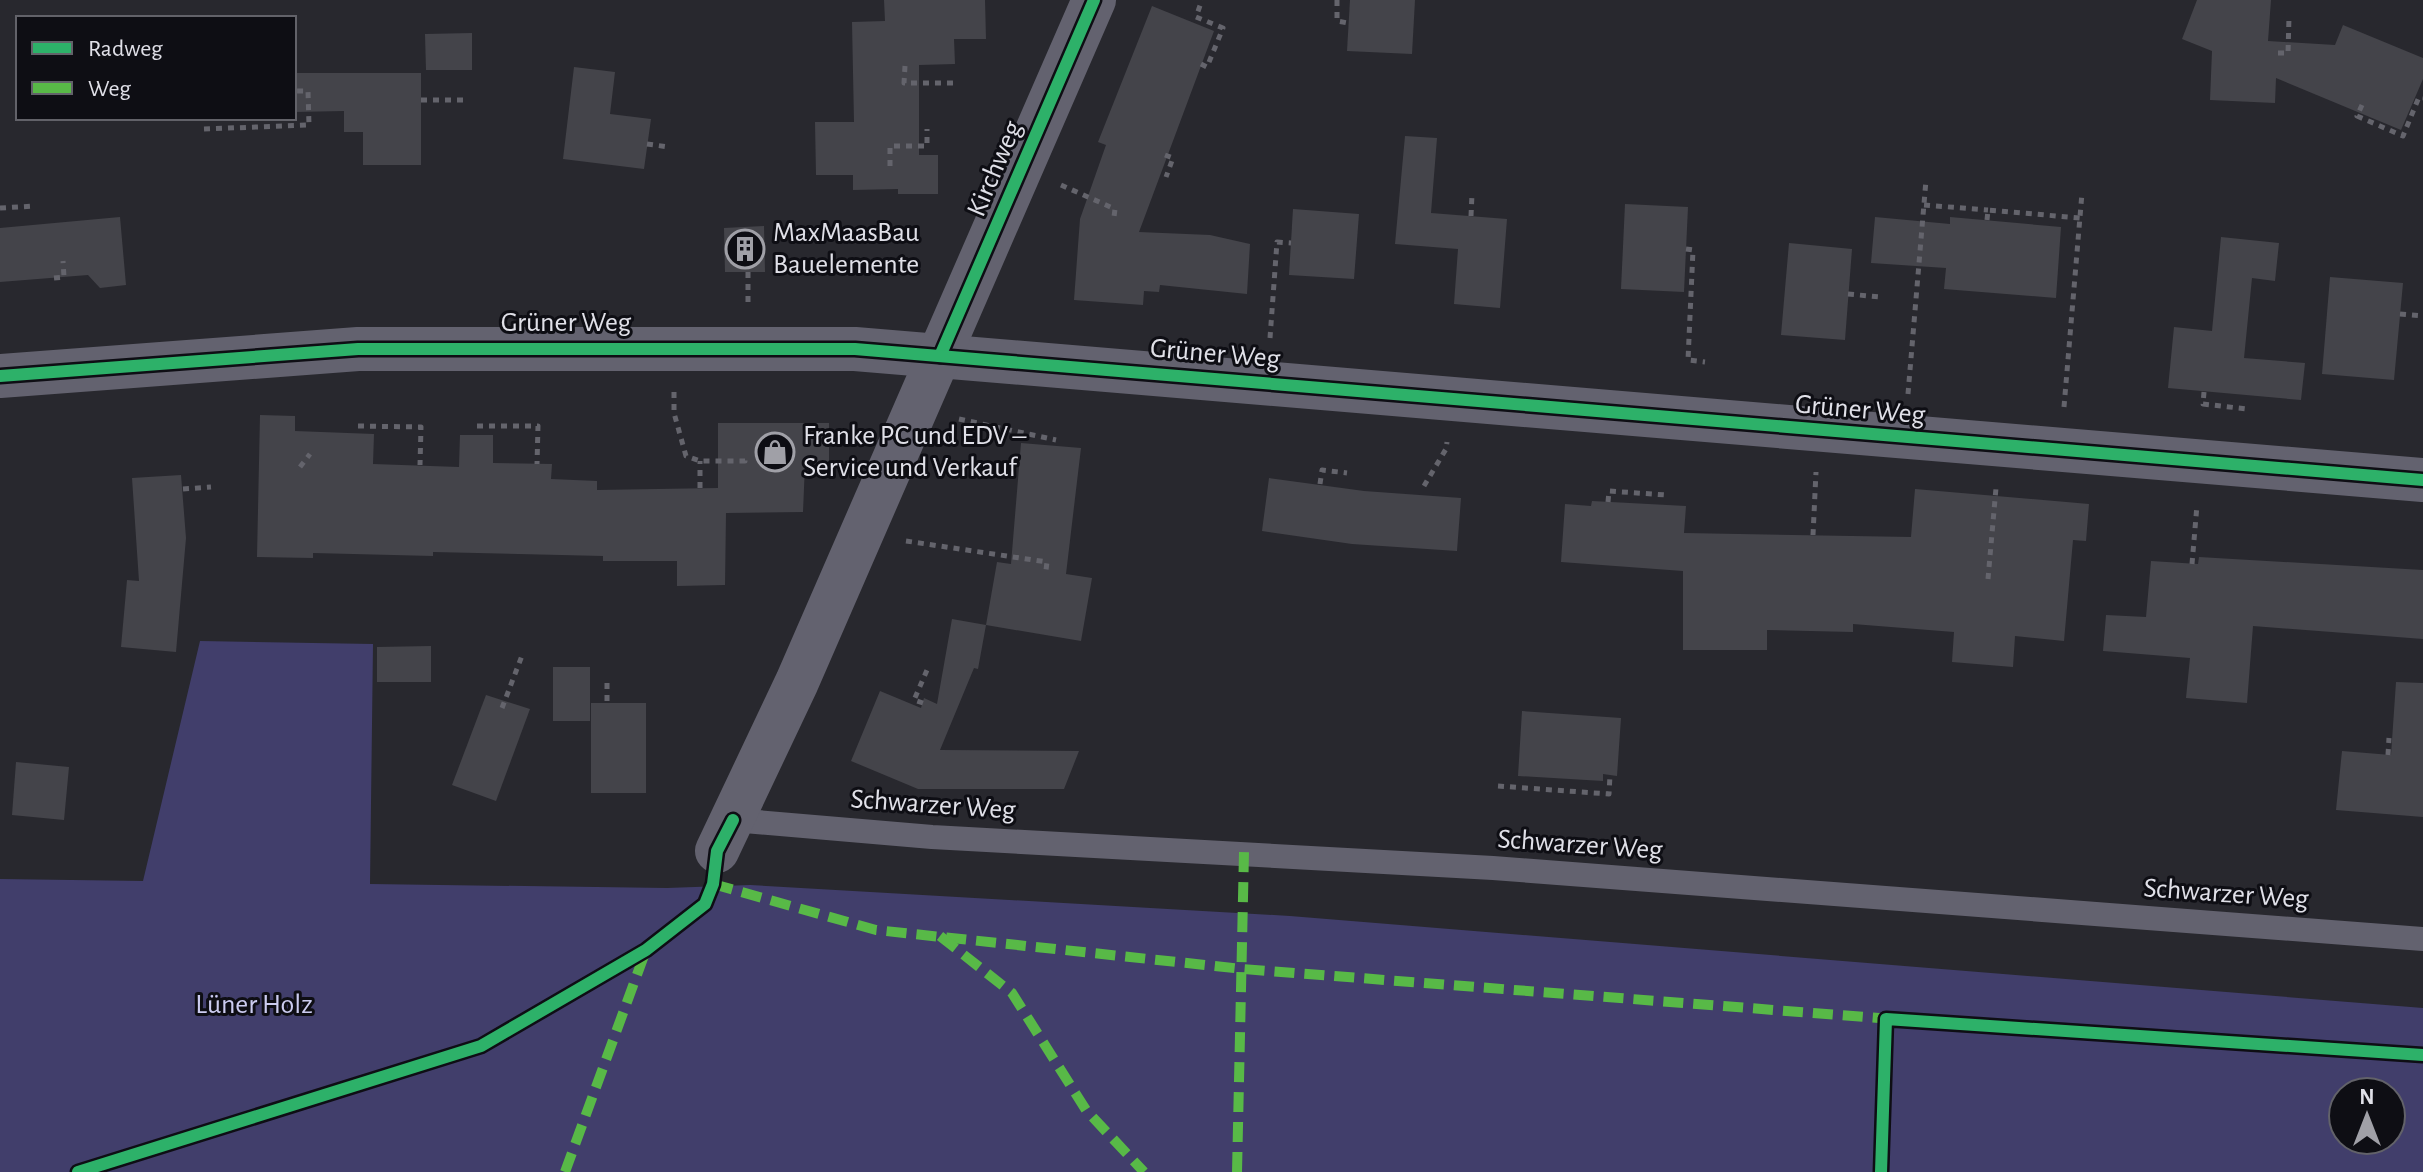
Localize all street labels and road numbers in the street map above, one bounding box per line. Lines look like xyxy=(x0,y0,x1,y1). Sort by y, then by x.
street label: Kirchweg xyxy=(962,117,1028,221)
street label: Grüner Weg xyxy=(501,309,632,337)
street label: Grüner Weg xyxy=(1149,334,1282,374)
street label: Grüner Weg xyxy=(1794,390,1927,430)
street label: Schwarzer Weg xyxy=(850,785,1017,825)
street label: Schwarzer Weg xyxy=(1497,825,1664,865)
street label: Schwarzer Weg xyxy=(2143,874,2310,914)

